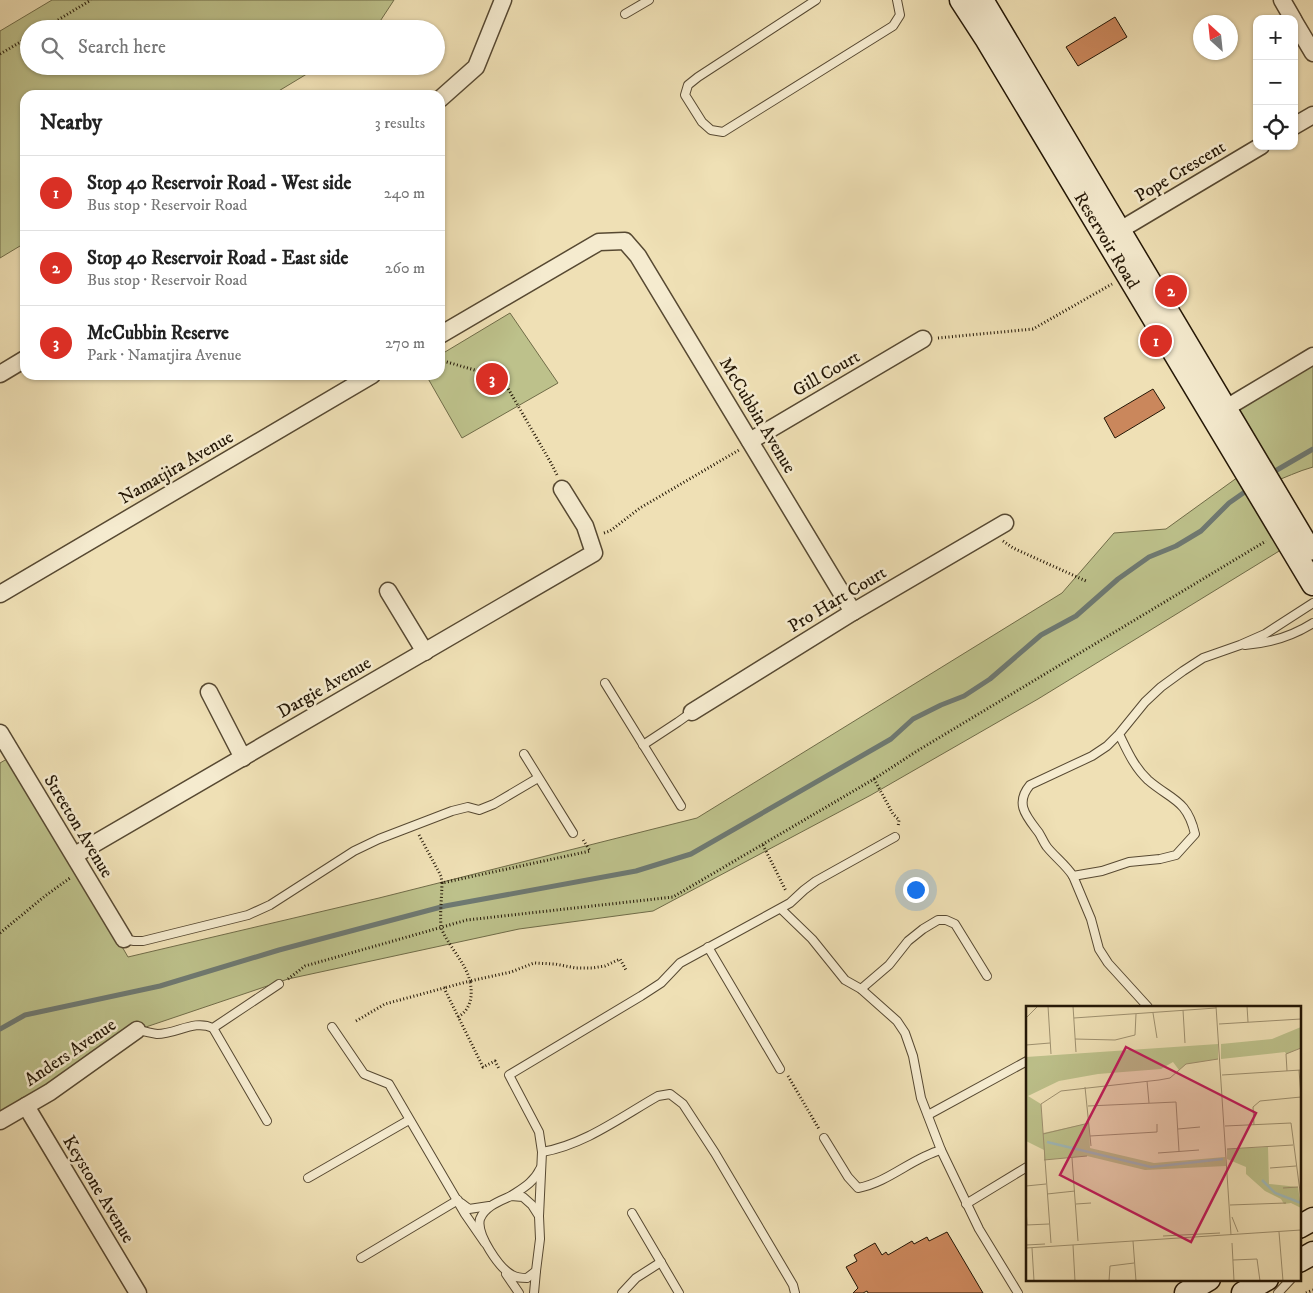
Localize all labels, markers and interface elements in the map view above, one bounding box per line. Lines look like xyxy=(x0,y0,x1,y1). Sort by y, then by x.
north arrow xyxy=(1193,15,1238,60)
map controls xyxy=(1253,15,1298,150)
button: + xyxy=(1253,15,1298,60)
search box xyxy=(20,20,445,75)
icon: search xyxy=(38,34,66,62)
text: Search here xyxy=(78,36,166,59)
button: − xyxy=(1253,60,1298,105)
button: locate xyxy=(1253,105,1298,150)
text: Nearby xyxy=(40,110,102,136)
text: 3 results xyxy=(375,113,425,133)
street label: Pope Crescent xyxy=(1131,136,1230,207)
text: Stop 40 Reservoir Road - West side xyxy=(87,172,351,195)
text: 1 xyxy=(53,183,59,203)
text: 240 m xyxy=(384,183,425,203)
street label: Reservoir Road xyxy=(1069,188,1143,293)
text: Bus stop · Reservoir Road xyxy=(87,195,247,215)
text: Stop 40 Reservoir Road - East side xyxy=(87,247,348,270)
text: 2 xyxy=(52,258,60,278)
text: 260 m xyxy=(385,258,425,278)
text: Bus stop · Reservoir Road xyxy=(87,270,247,290)
pin: 2 xyxy=(1155,272,1187,310)
text: McCubbin Reserve xyxy=(87,322,229,345)
pin: 1 xyxy=(1140,322,1172,360)
text: 3 xyxy=(53,333,59,353)
text: 270 m xyxy=(385,333,425,353)
text: Park · Namatjira Avenue xyxy=(87,345,241,365)
street label: Gill Court xyxy=(789,346,864,402)
street label: McCubbin Avenue xyxy=(714,354,800,477)
pin: 3 xyxy=(476,360,508,398)
street label: Namatjira Avenue xyxy=(116,426,237,509)
street label: Pro Hart Court xyxy=(784,562,891,638)
street label: Dargie Avenue xyxy=(274,652,375,723)
street label: Streeton Avenue xyxy=(39,771,118,882)
your location xyxy=(903,877,929,903)
inset map xyxy=(1026,1006,1300,1280)
street label: Anders Avenue xyxy=(21,1014,121,1092)
street label: Keystone Avenue xyxy=(57,1132,139,1247)

